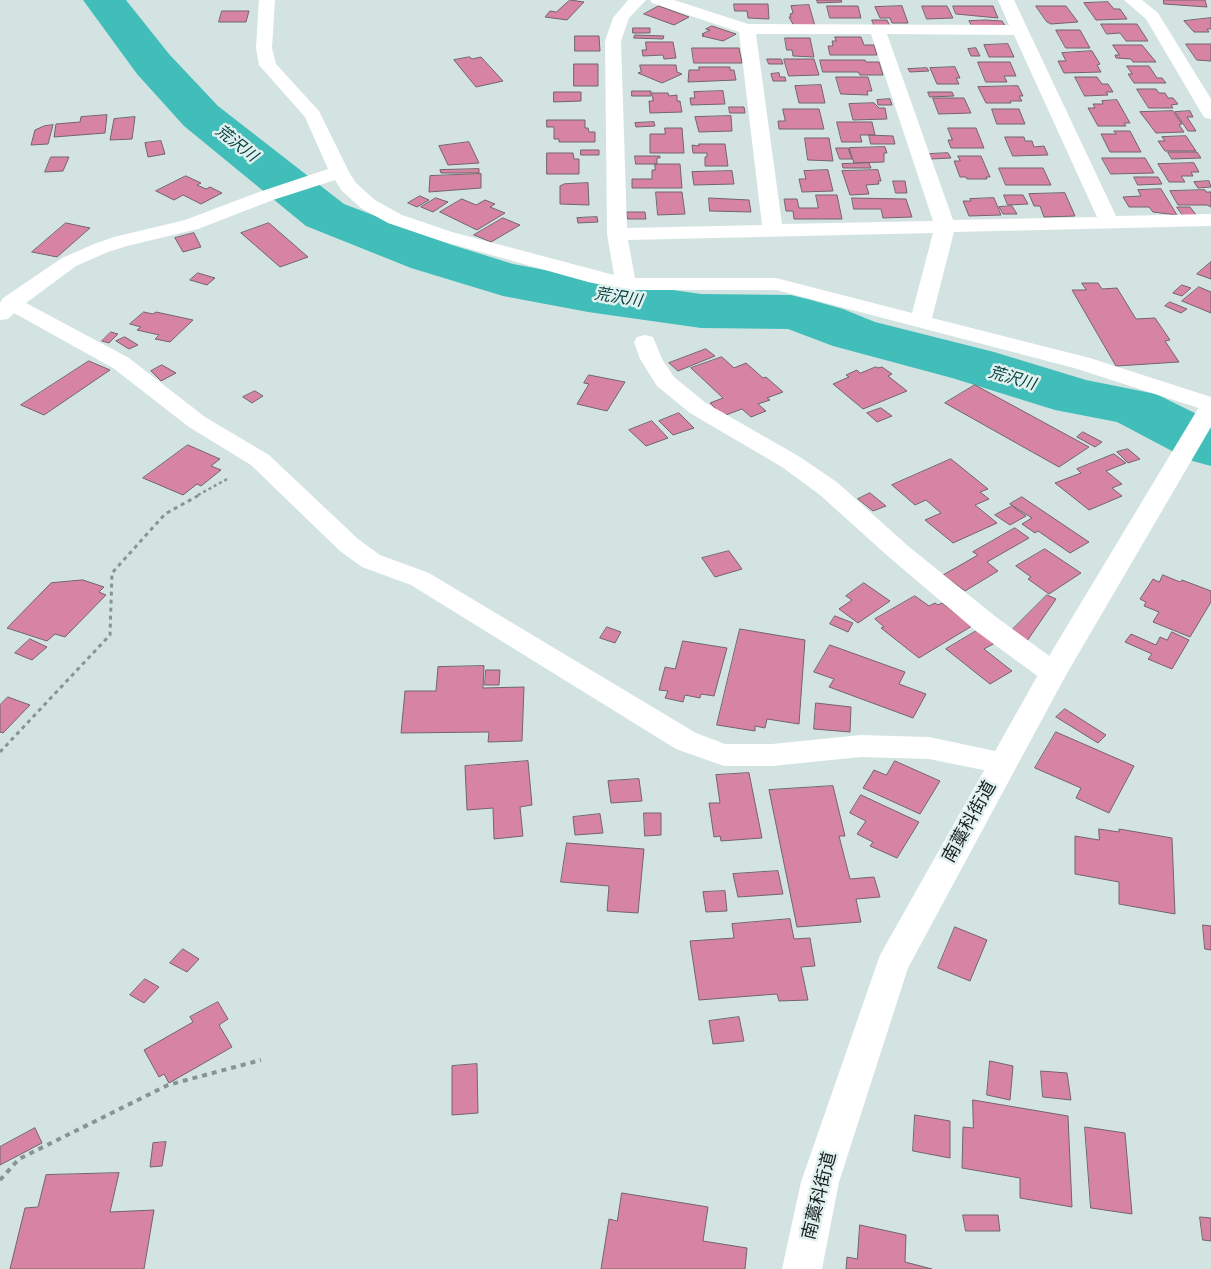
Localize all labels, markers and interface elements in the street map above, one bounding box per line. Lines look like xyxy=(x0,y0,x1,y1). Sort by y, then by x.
water label: 荒沢川 xyxy=(211,122,261,166)
water label: 荒沢川 xyxy=(593,285,643,311)
water label: 荒沢川 xyxy=(986,363,1038,395)
street label: 南藁科街道 xyxy=(939,777,1001,867)
street label: 南藁科街道 xyxy=(799,1150,841,1242)

